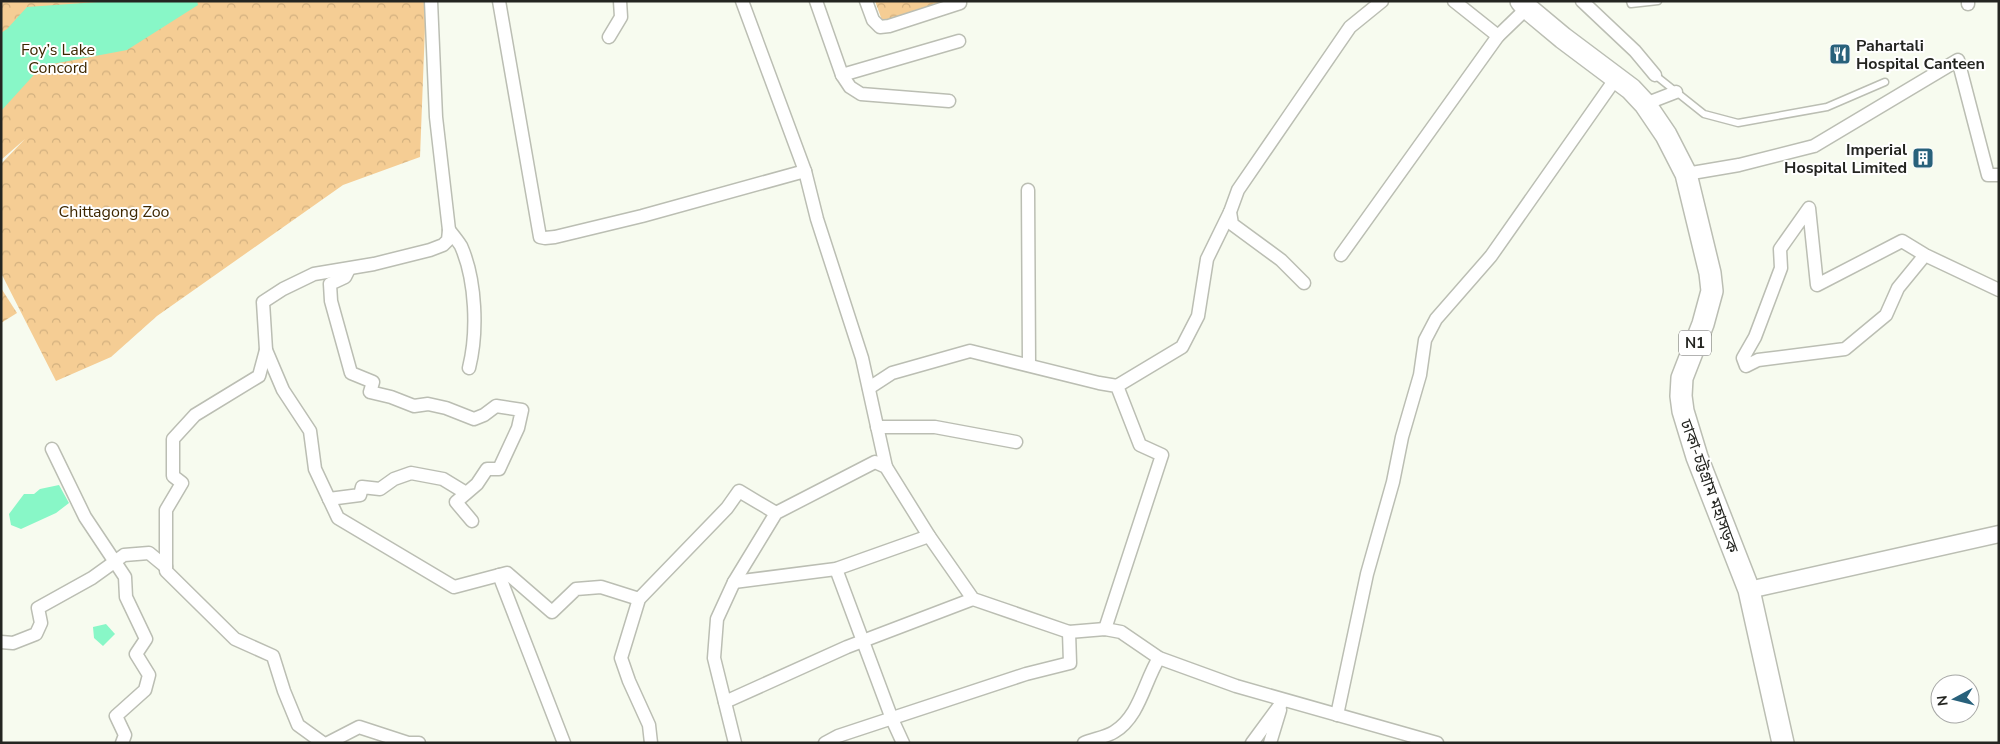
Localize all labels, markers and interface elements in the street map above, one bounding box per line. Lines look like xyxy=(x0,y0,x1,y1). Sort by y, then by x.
place label: Pahartali Hospital Canteen xyxy=(1856,35,1985,75)
park label: Foy’s Lake Concord xyxy=(21,39,95,79)
restaurant icon: Pahartali Hospital Canteen xyxy=(1828,42,1852,66)
place label: Imperial Hospital Limited xyxy=(1784,139,1907,179)
building icon: Imperial Hospital Limited xyxy=(1911,146,1935,170)
park label: Chittagong Zoo xyxy=(59,201,170,223)
road number: N1 xyxy=(1679,330,1711,356)
street label: ঢাকা-চট্টগ্রাম মহাসড়ক xyxy=(1674,416,1744,557)
north arrow xyxy=(1930,674,1980,724)
text: N xyxy=(1933,694,1953,707)

